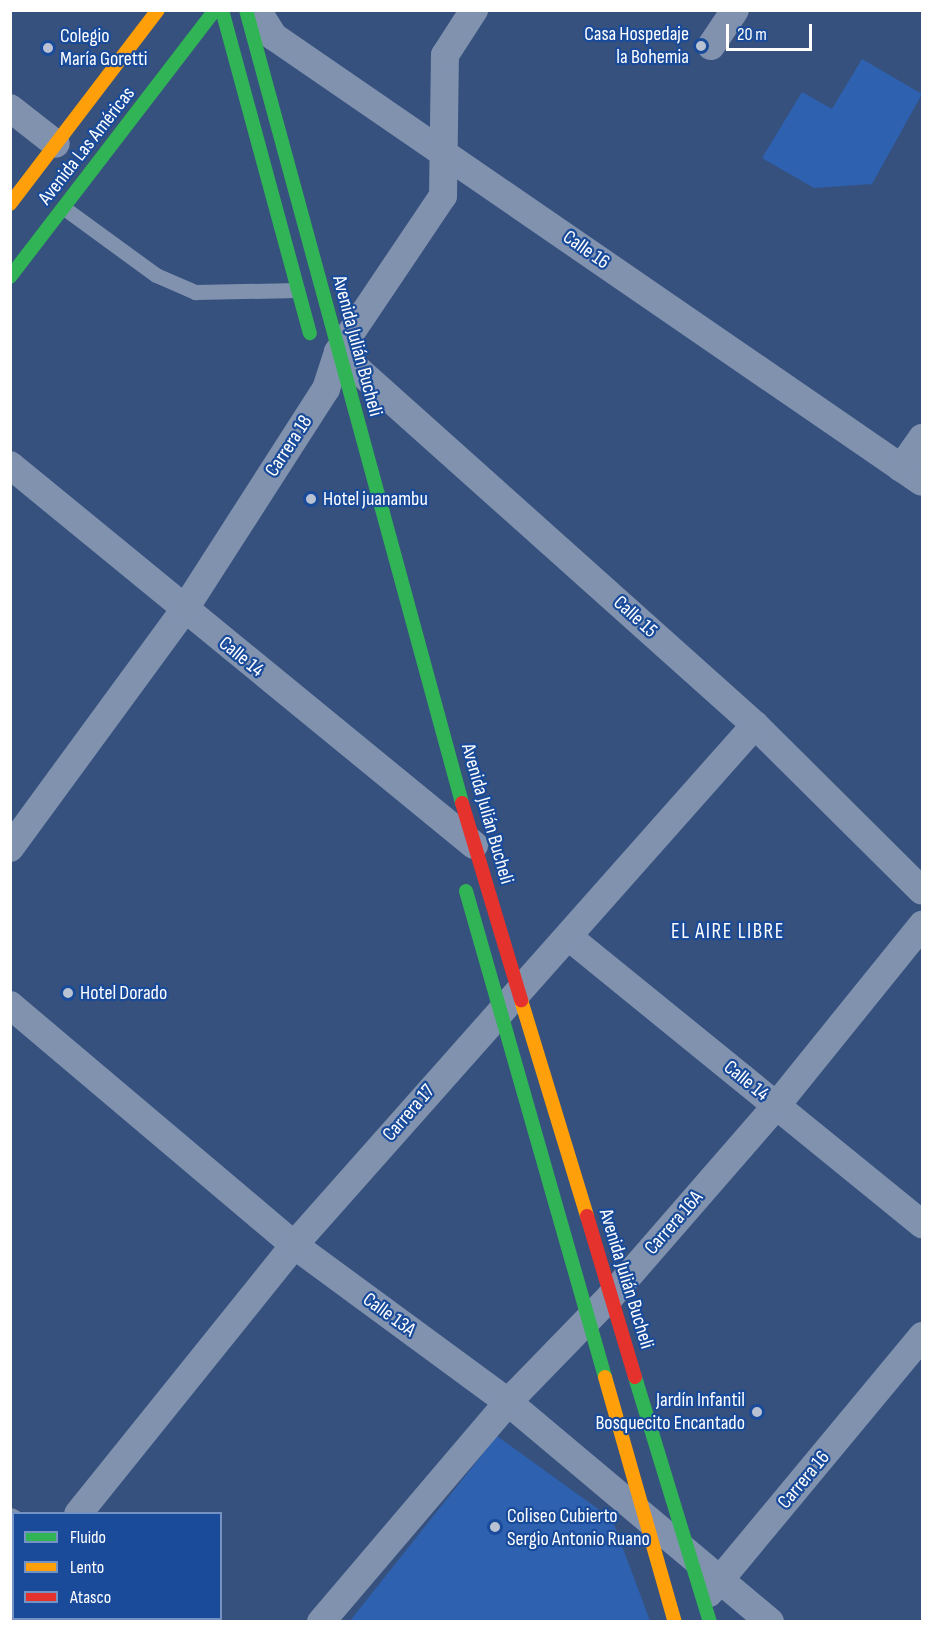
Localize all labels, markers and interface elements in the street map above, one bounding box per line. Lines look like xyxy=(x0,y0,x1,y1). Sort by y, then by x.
scale bar xyxy=(729,12,814,50)
place label: Casa Hospedaje la Bohemia xyxy=(584,22,689,69)
place label: Colegio María Goretti xyxy=(60,24,148,71)
text: 20 m xyxy=(737,24,767,45)
marker: Casa Hospedaje la Bohemia xyxy=(694,39,708,53)
marker: Colegio María Goretti xyxy=(41,41,55,55)
street label: Avenida Las Américas xyxy=(34,82,140,210)
street label: Calle 16 xyxy=(558,225,614,275)
street label: Avenida Julián Bucheli xyxy=(327,273,387,419)
street label: Carrera 18 xyxy=(260,411,318,481)
place label: Hotel juanambu xyxy=(323,487,428,511)
marker: Hotel juanambu xyxy=(304,492,318,506)
street label: Calle 15 xyxy=(608,591,662,643)
street label: Calle 14 xyxy=(214,632,268,682)
street label: Avenida Julián Bucheli xyxy=(455,741,519,887)
district label: EL AIRE LIBRE xyxy=(671,919,785,945)
place label: Hotel Dorado xyxy=(80,981,167,1005)
marker: Hotel Dorado xyxy=(61,986,75,1000)
street label: Calle 14 xyxy=(719,1056,773,1106)
street label: Carrera 17 xyxy=(378,1080,440,1146)
street label: Carrera 16A xyxy=(640,1186,708,1260)
street label: Avenida Julián Bucheli xyxy=(593,1206,659,1352)
street label: Calle 13A xyxy=(358,1288,420,1342)
place label: Jardín Infantil Bosquecito Encantado xyxy=(595,1388,745,1435)
marker: Jardín Infantil Bosquecito Encantado xyxy=(750,1405,764,1419)
street label: Carrera 16 xyxy=(773,1446,835,1514)
place label: Coliseo Cubierto Sergio Antonio Ruano xyxy=(507,1504,650,1551)
legend xyxy=(12,1512,222,1620)
marker: Coliseo Cubierto Sergio Antonio Ruano xyxy=(488,1520,502,1534)
text: Fluido xyxy=(70,1527,106,1548)
text: Lento xyxy=(70,1557,104,1578)
text: Atasco xyxy=(70,1587,111,1608)

